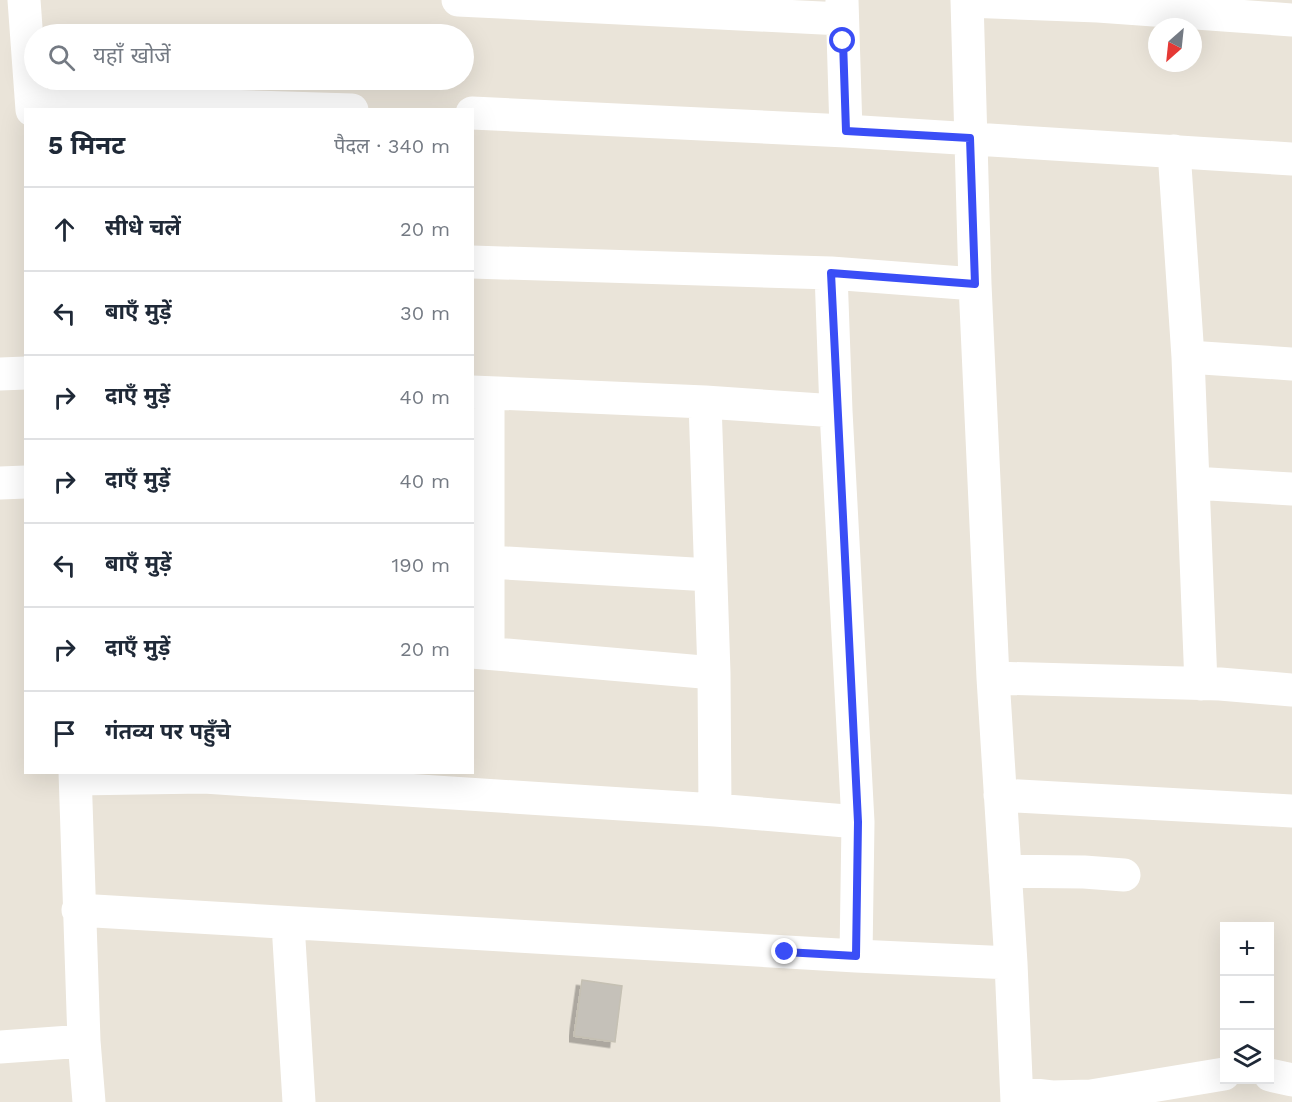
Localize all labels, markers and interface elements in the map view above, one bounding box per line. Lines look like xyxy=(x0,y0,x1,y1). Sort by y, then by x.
north arrow xyxy=(1148,18,1202,72)
search box xyxy=(24,24,474,90)
route start xyxy=(829,27,855,53)
icon: search xyxy=(45,41,78,74)
text: यहाँ खोजें xyxy=(93,43,171,68)
text: 5 मिनट xyxy=(48,130,125,160)
text: पैदल · 340 m xyxy=(334,134,450,158)
icon: ahead xyxy=(48,213,81,246)
text: सीधे चलें xyxy=(105,215,181,240)
text: 20 m xyxy=(400,217,450,241)
icon: left xyxy=(48,297,81,330)
text: बाएँ मुड़ें xyxy=(105,299,172,324)
text: 30 m xyxy=(400,301,450,325)
icon: right xyxy=(48,381,81,414)
text: दाएँ मुड़ें xyxy=(105,383,170,408)
text: 40 m xyxy=(399,385,450,409)
icon: right xyxy=(48,465,81,498)
text: दाएँ मुड़ें xyxy=(105,467,170,492)
text: 40 m xyxy=(399,469,450,493)
icon: left xyxy=(48,549,81,582)
text: बाएँ मुड़ें xyxy=(105,551,172,576)
text: 190 m xyxy=(392,553,450,577)
icon: right xyxy=(48,633,81,666)
text: दाएँ मुड़ें xyxy=(105,635,170,660)
text: 20 m xyxy=(400,637,450,661)
icon: arrive xyxy=(48,717,81,750)
text: गंतव्य पर पहुँचे xyxy=(105,719,231,744)
map controls xyxy=(1220,922,1274,1084)
button: + xyxy=(1220,922,1274,976)
route end xyxy=(771,938,797,964)
button: − xyxy=(1220,976,1274,1030)
button: layers xyxy=(1220,1030,1274,1084)

